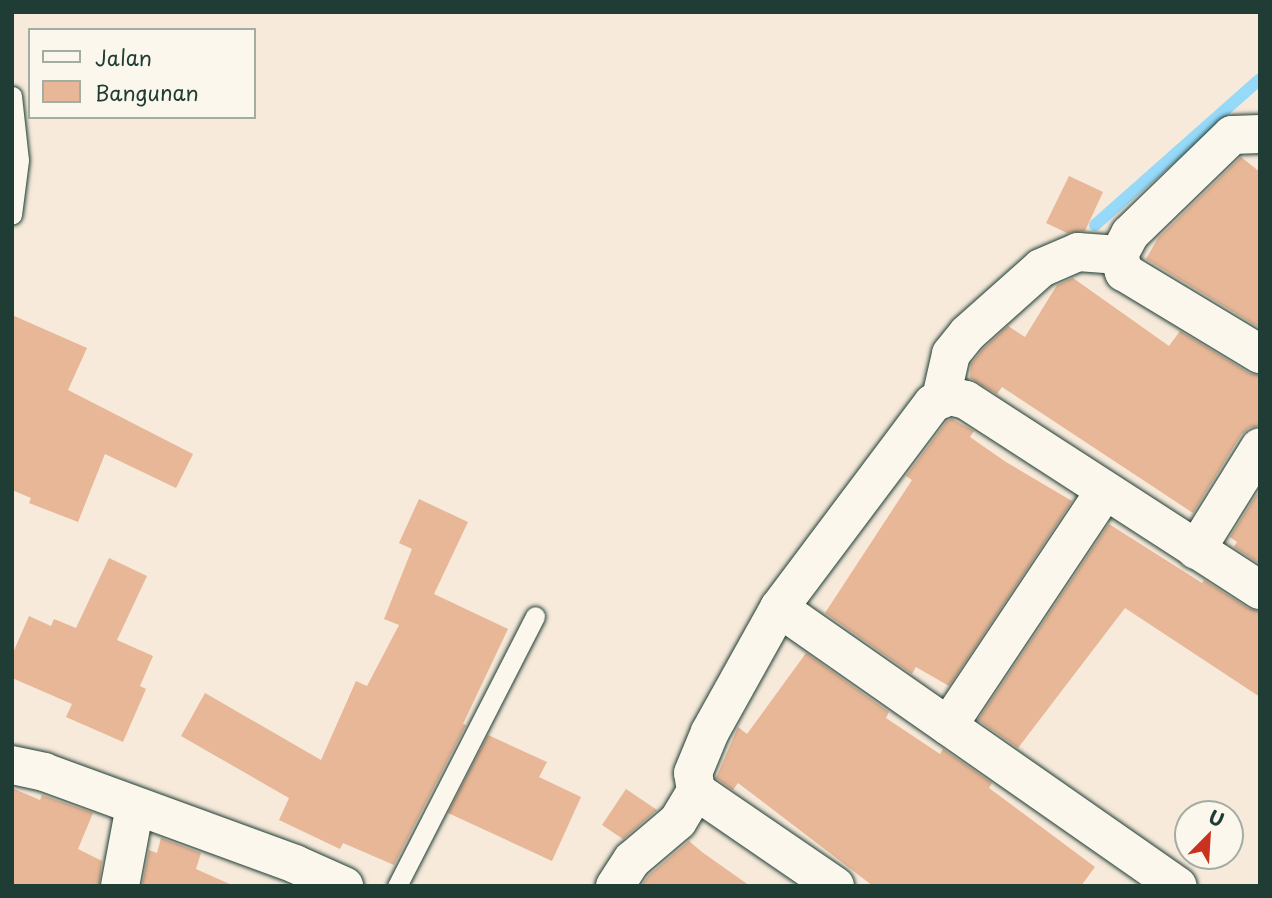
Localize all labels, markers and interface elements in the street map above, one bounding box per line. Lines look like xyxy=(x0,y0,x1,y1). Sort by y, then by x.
legend xyxy=(28,28,256,119)
text: Jalan xyxy=(95,41,152,73)
text: Bangunan xyxy=(95,76,199,108)
north arrow xyxy=(1174,800,1244,870)
text: U xyxy=(1204,802,1229,833)

